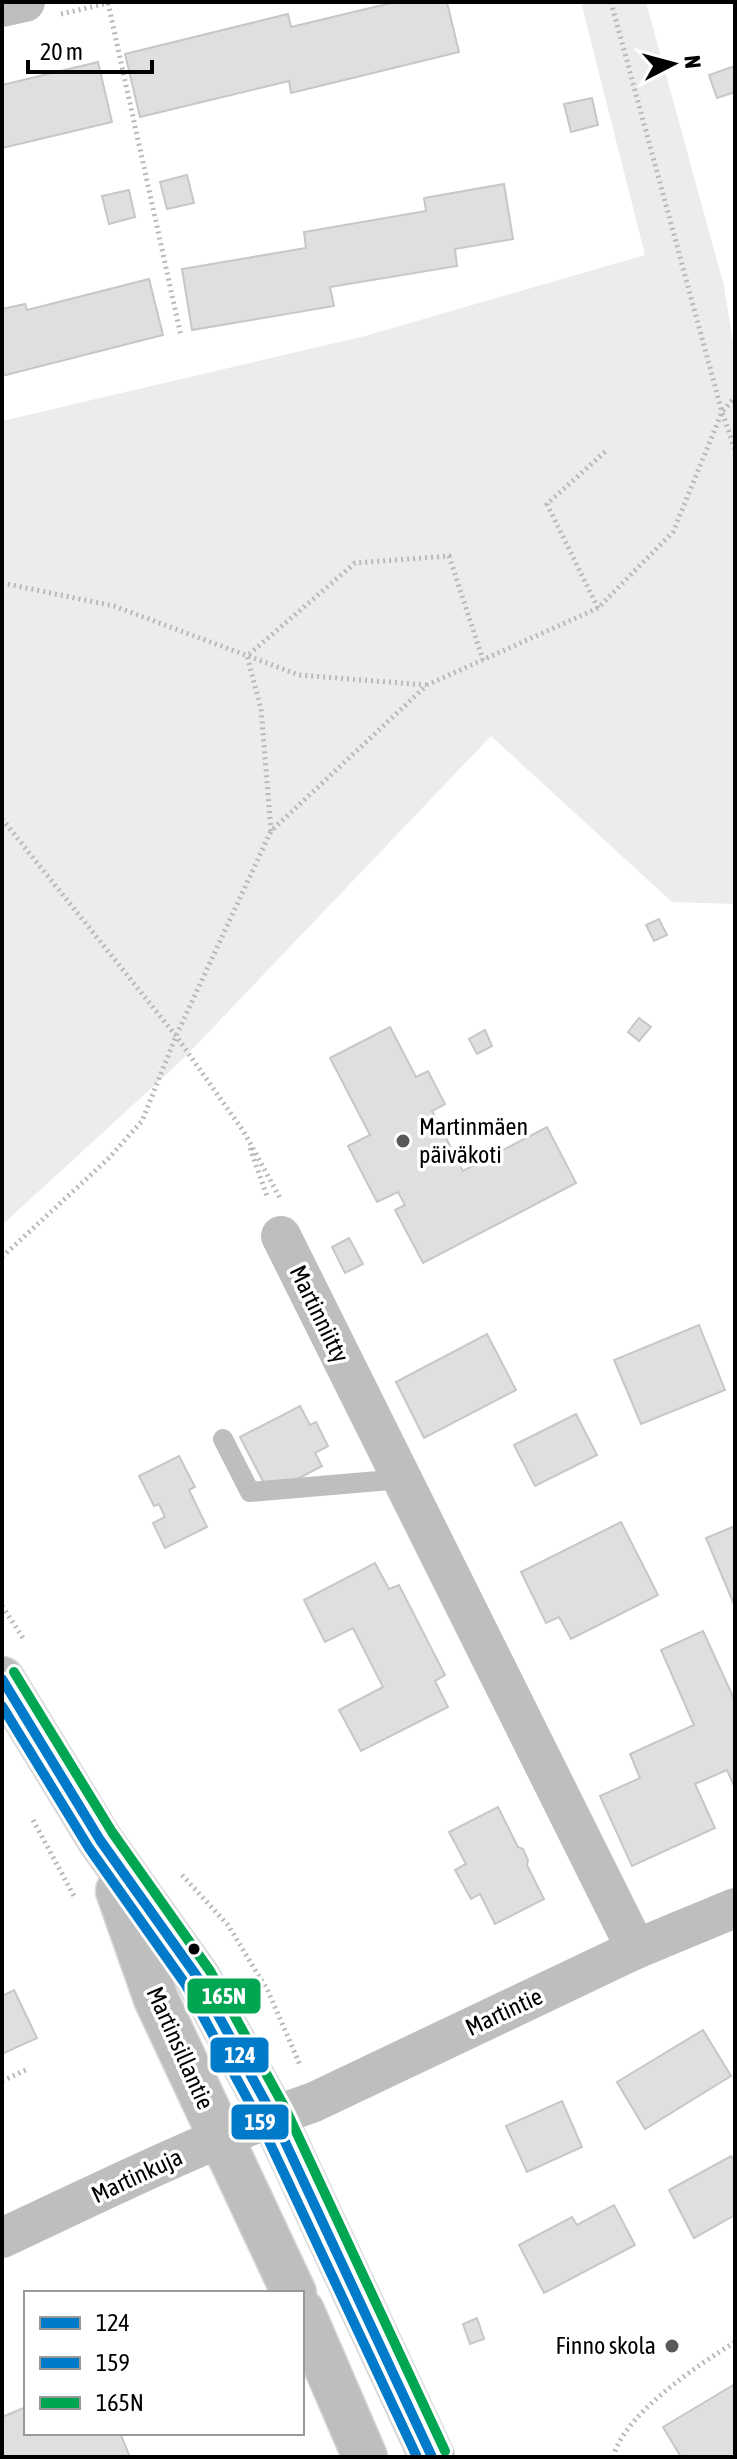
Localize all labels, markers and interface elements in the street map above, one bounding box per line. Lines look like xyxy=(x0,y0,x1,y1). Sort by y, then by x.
scale bar xyxy=(28,24,152,74)
north arrow xyxy=(633,24,713,104)
text: 20 m xyxy=(40,38,83,65)
text: N xyxy=(679,54,706,70)
place label: Martinmäen päiväkoti xyxy=(419,1113,528,1168)
marker: Martinmäen päiväkoti xyxy=(394,1132,412,1150)
street label: Martinniitty xyxy=(284,1261,355,1367)
unlabelled marker xyxy=(186,1941,202,1957)
line badge: 165N xyxy=(186,1977,262,2015)
street label: Martinsillantie xyxy=(141,1982,219,2113)
street label: Martintie xyxy=(461,1982,546,2041)
text: 165N xyxy=(202,1983,246,2009)
line badge: 124 xyxy=(209,2036,270,2074)
text: 124 xyxy=(224,2042,256,2068)
line badge: 159 xyxy=(230,2103,290,2141)
text: 159 xyxy=(244,2109,276,2135)
street label: Martinkuja xyxy=(87,2143,186,2208)
legend xyxy=(24,2291,304,2435)
text: 124 xyxy=(96,2309,130,2336)
place label: Finno skola xyxy=(556,2332,656,2359)
marker: Finno skola xyxy=(663,2337,681,2355)
text: 159 xyxy=(96,2349,130,2376)
text: 165N xyxy=(96,2389,144,2416)

